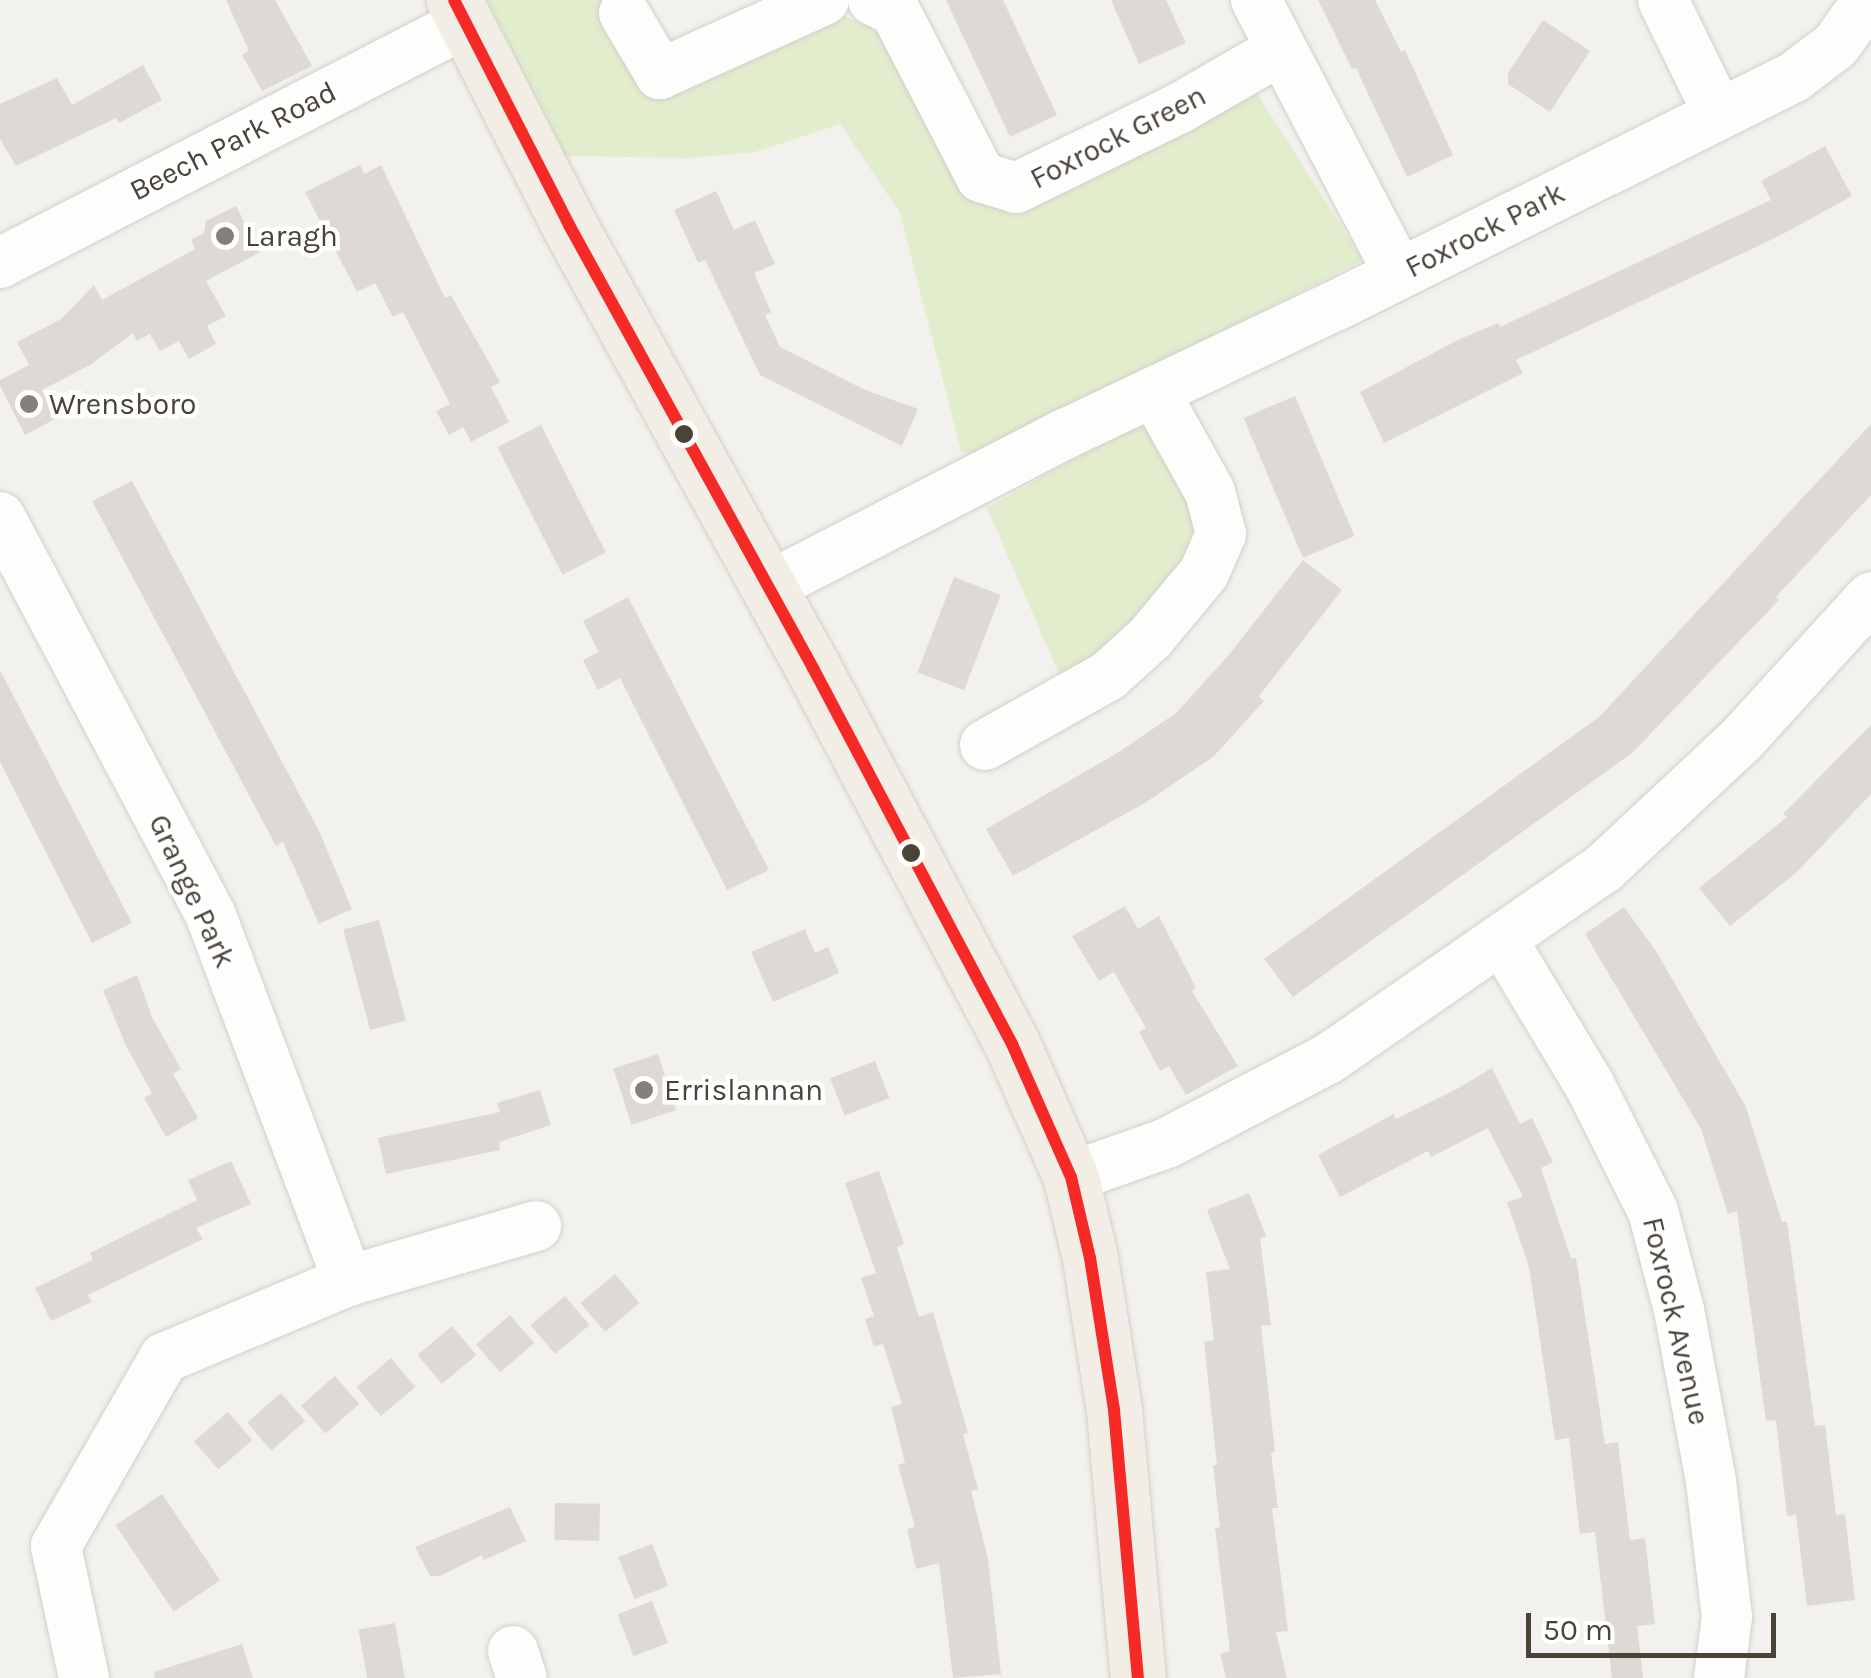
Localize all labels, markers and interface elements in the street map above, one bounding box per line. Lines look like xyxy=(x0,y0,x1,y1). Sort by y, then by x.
street label: Beech Park Road xyxy=(124,73,342,209)
street label: Foxrock Green xyxy=(1024,77,1212,197)
street label: Foxrock Park xyxy=(1399,174,1571,286)
place label: Laragh xyxy=(245,218,338,254)
marker: Laragh xyxy=(214,225,236,247)
place label: Wrensboro xyxy=(49,386,196,422)
marker: Wrensboro xyxy=(18,393,40,415)
unlabelled marker xyxy=(674,424,694,444)
street label: Grange Park xyxy=(141,809,243,973)
unlabelled marker xyxy=(901,843,921,863)
place label: Errislannan xyxy=(664,1072,823,1108)
marker: Errislannan xyxy=(633,1079,655,1101)
street label: Foxrock Avenue xyxy=(1635,1214,1717,1428)
scale bar xyxy=(1531,1593,1781,1655)
text: 50 m xyxy=(1543,1612,1613,1648)

